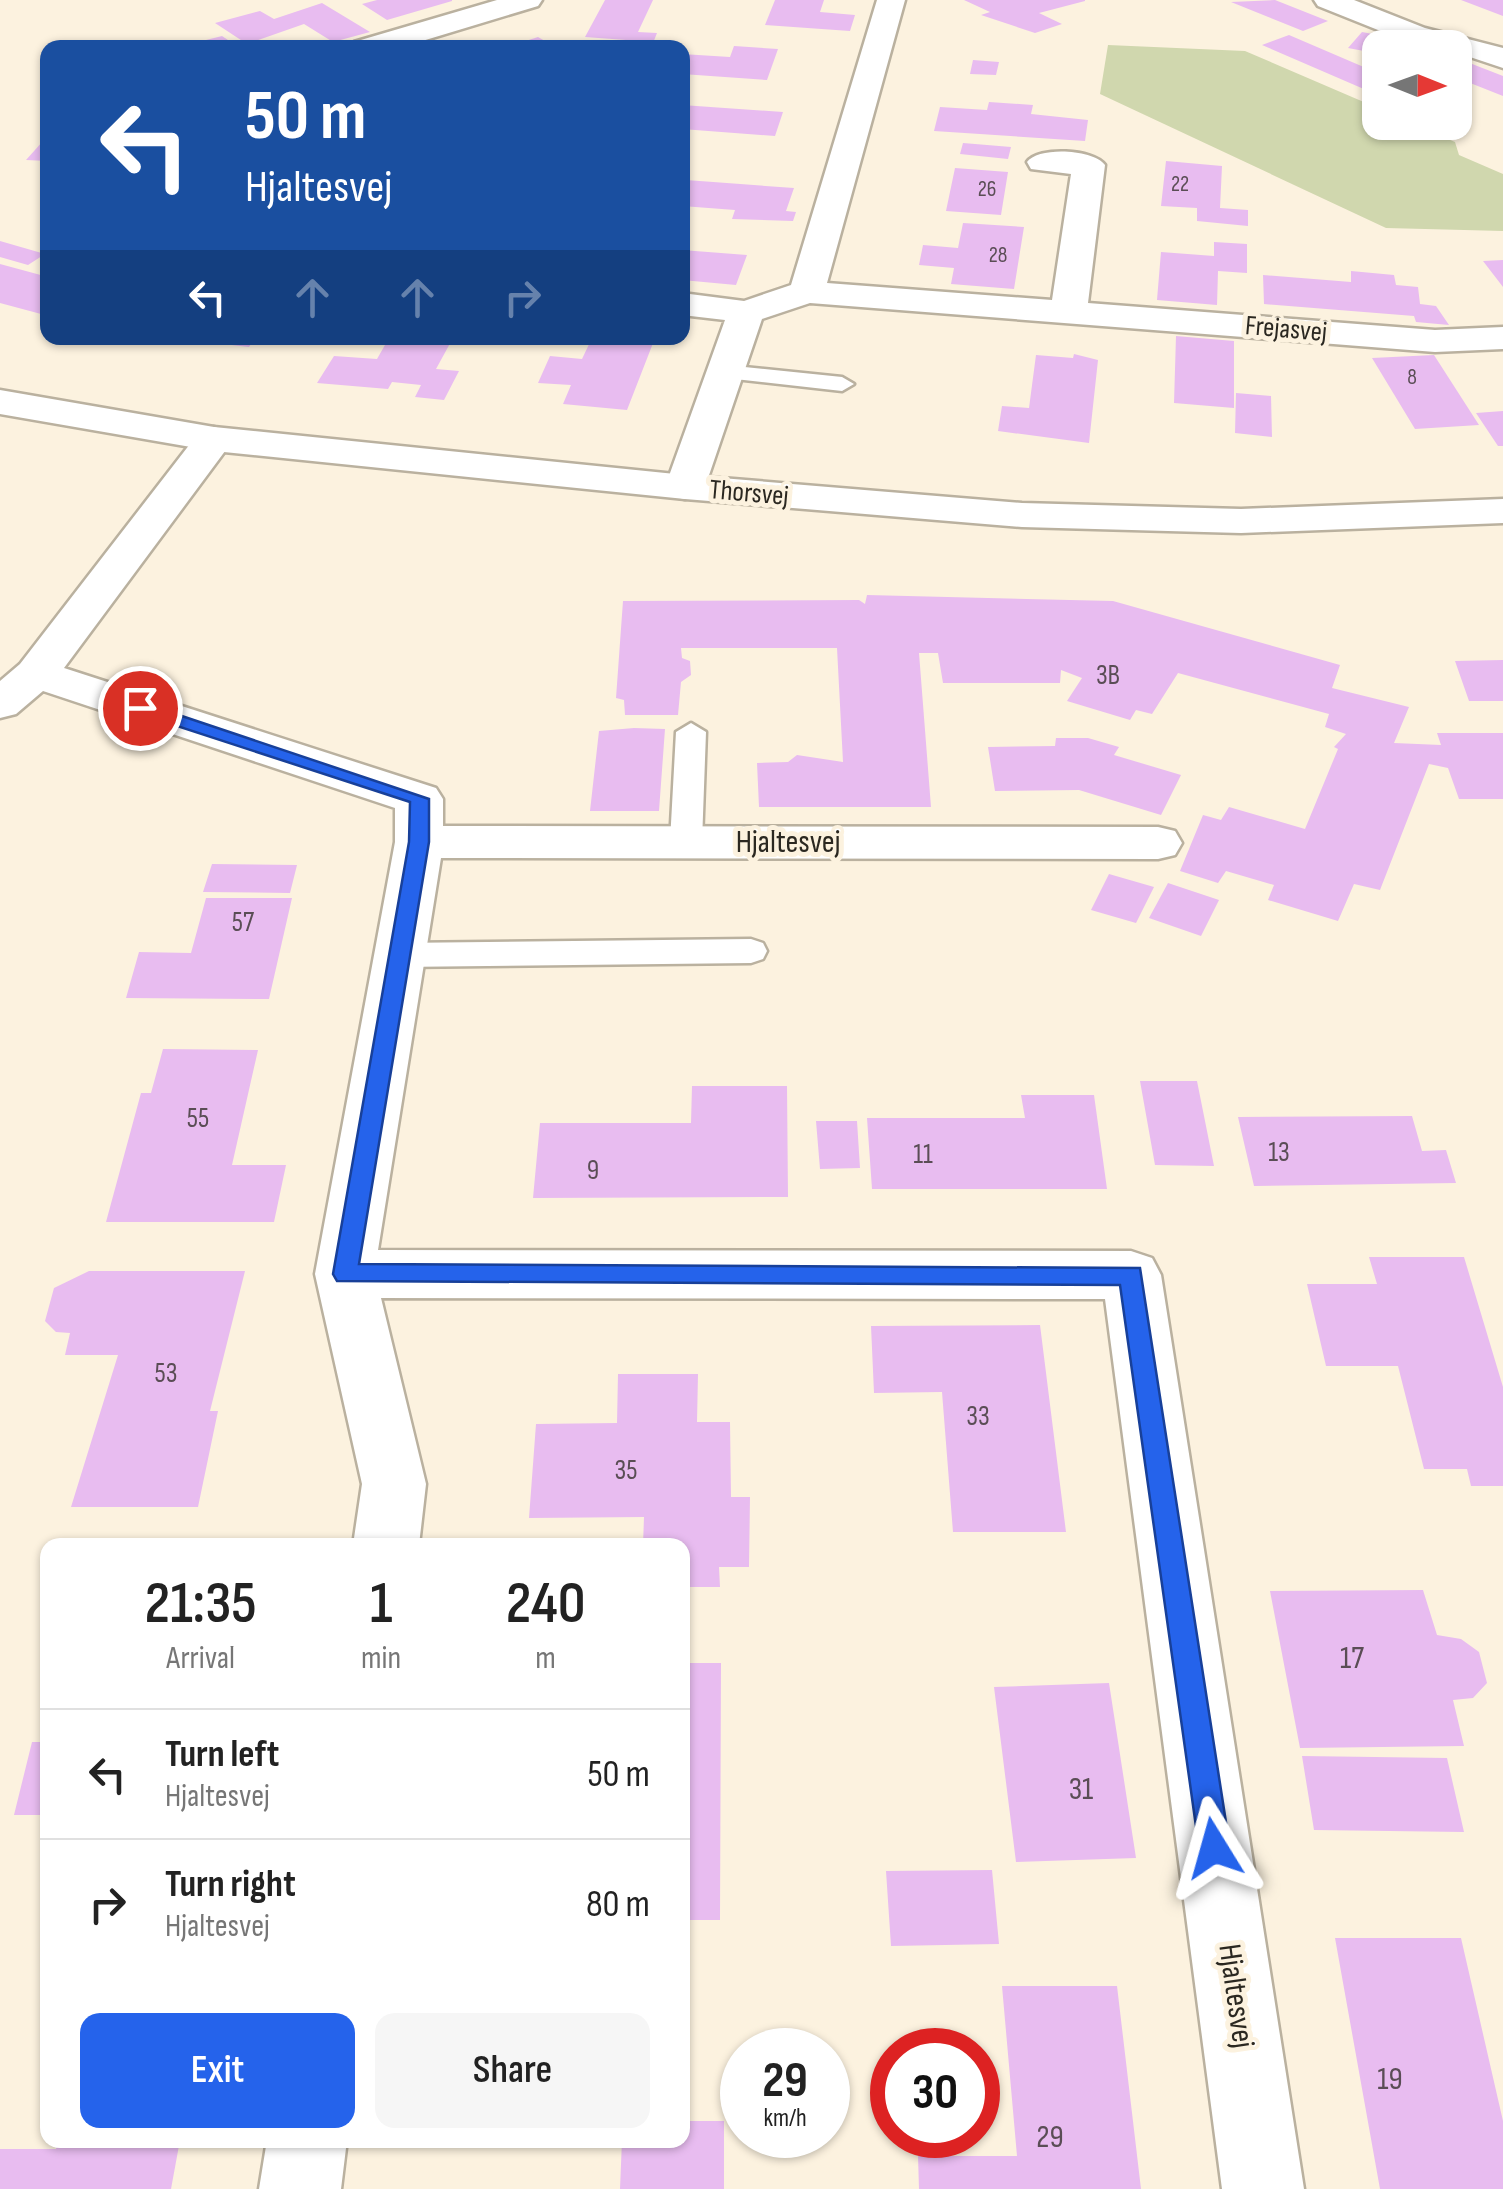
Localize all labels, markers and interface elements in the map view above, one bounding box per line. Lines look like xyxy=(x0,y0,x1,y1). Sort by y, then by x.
north arrow xyxy=(1362,30,1472,140)
map controls xyxy=(1362,30,1472,140)
text: 50 m xyxy=(245,75,366,159)
icon: left xyxy=(80,80,210,210)
text: Hjaltesvej xyxy=(245,160,392,215)
house number: 22 xyxy=(1171,171,1189,198)
house number: 26 xyxy=(978,176,996,203)
house number: 28 xyxy=(989,242,1007,269)
icon: left xyxy=(180,270,235,325)
icon: ahead xyxy=(285,270,340,325)
icon: ahead xyxy=(390,270,445,325)
icon: right xyxy=(495,270,550,325)
street label: Frejasvej xyxy=(1244,309,1328,349)
house number: 8 xyxy=(1407,364,1417,391)
street label: Thorsvej xyxy=(708,473,790,513)
house number: 3B xyxy=(1096,659,1120,692)
pin xyxy=(98,666,183,751)
icon: arrive xyxy=(113,681,168,736)
street label: Hjaltesvej xyxy=(736,823,840,862)
house number: 57 xyxy=(232,906,254,939)
house number: 55 xyxy=(187,1102,209,1135)
house number: 13 xyxy=(1268,1136,1290,1169)
house number: 11 xyxy=(913,1138,933,1171)
house number: 9 xyxy=(587,1154,599,1187)
house number: 53 xyxy=(155,1357,177,1390)
house number: 33 xyxy=(966,1400,990,1433)
house number: 35 xyxy=(615,1454,637,1487)
text: 21:35 xyxy=(144,1568,257,1640)
text: 1 xyxy=(370,1568,392,1640)
text: 240 xyxy=(506,1568,586,1640)
text: Arrival xyxy=(166,1639,235,1678)
text: min xyxy=(361,1639,401,1678)
text: m xyxy=(535,1639,556,1678)
house number: 17 xyxy=(1340,1639,1364,1678)
text: Turn left xyxy=(165,1732,279,1777)
icon: left xyxy=(80,1747,135,1802)
text: 50 m xyxy=(587,1752,650,1797)
house number: 31 xyxy=(1069,1770,1093,1809)
text: Hjaltesvej xyxy=(165,1777,270,1816)
position arrow xyxy=(1162,1796,1266,1900)
text: Turn right xyxy=(165,1862,296,1907)
icon: right xyxy=(80,1877,135,1932)
text: 80 m xyxy=(586,1882,650,1927)
text: Hjaltesvej xyxy=(165,1907,270,1946)
street label: Hjaltesvej xyxy=(1209,1941,1263,2051)
button: Exit xyxy=(80,2013,355,2128)
button: Share xyxy=(375,2013,650,2128)
speed limit sign: 30 xyxy=(870,2028,1000,2158)
text: 29 xyxy=(762,2051,808,2111)
house number: 19 xyxy=(1377,2060,1403,2099)
text: km/h xyxy=(763,2103,807,2134)
house number: 29 xyxy=(1036,2118,1064,2157)

